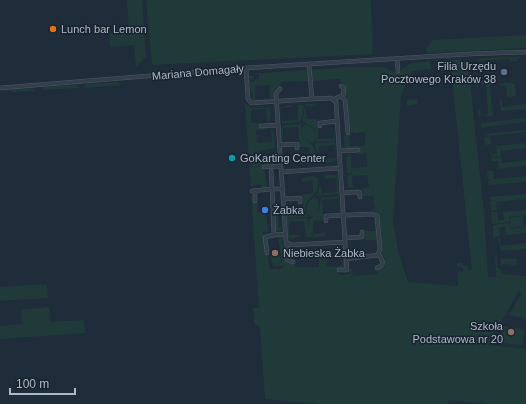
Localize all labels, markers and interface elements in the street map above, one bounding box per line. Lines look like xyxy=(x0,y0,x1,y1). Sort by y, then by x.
place label: Lunch bar Lemon xyxy=(61,23,147,35)
marker: Lunch bar Lemon xyxy=(48,24,58,34)
place label: Filia Urzędu Pocztowego Kraków 38 xyxy=(381,60,496,85)
street label: Mariana Domagały xyxy=(151,62,245,82)
marker: Filia Urzędu Pocztowego Kraków 38 xyxy=(499,67,509,77)
place label: GoKarting Center xyxy=(240,152,326,164)
marker: GoKarting Center xyxy=(227,153,237,163)
place label: Żabka xyxy=(273,204,304,216)
marker: Żabka xyxy=(260,205,270,215)
place label: Niebieska Żabka xyxy=(283,247,366,259)
marker: Niebieska Żabka xyxy=(270,248,280,258)
place label: Szkoła Podstawowa nr 20 xyxy=(413,320,504,345)
marker: Szkoła Podstawowa nr 20 xyxy=(506,327,516,337)
scale bar xyxy=(10,370,75,396)
text: 100 m xyxy=(16,377,49,391)

